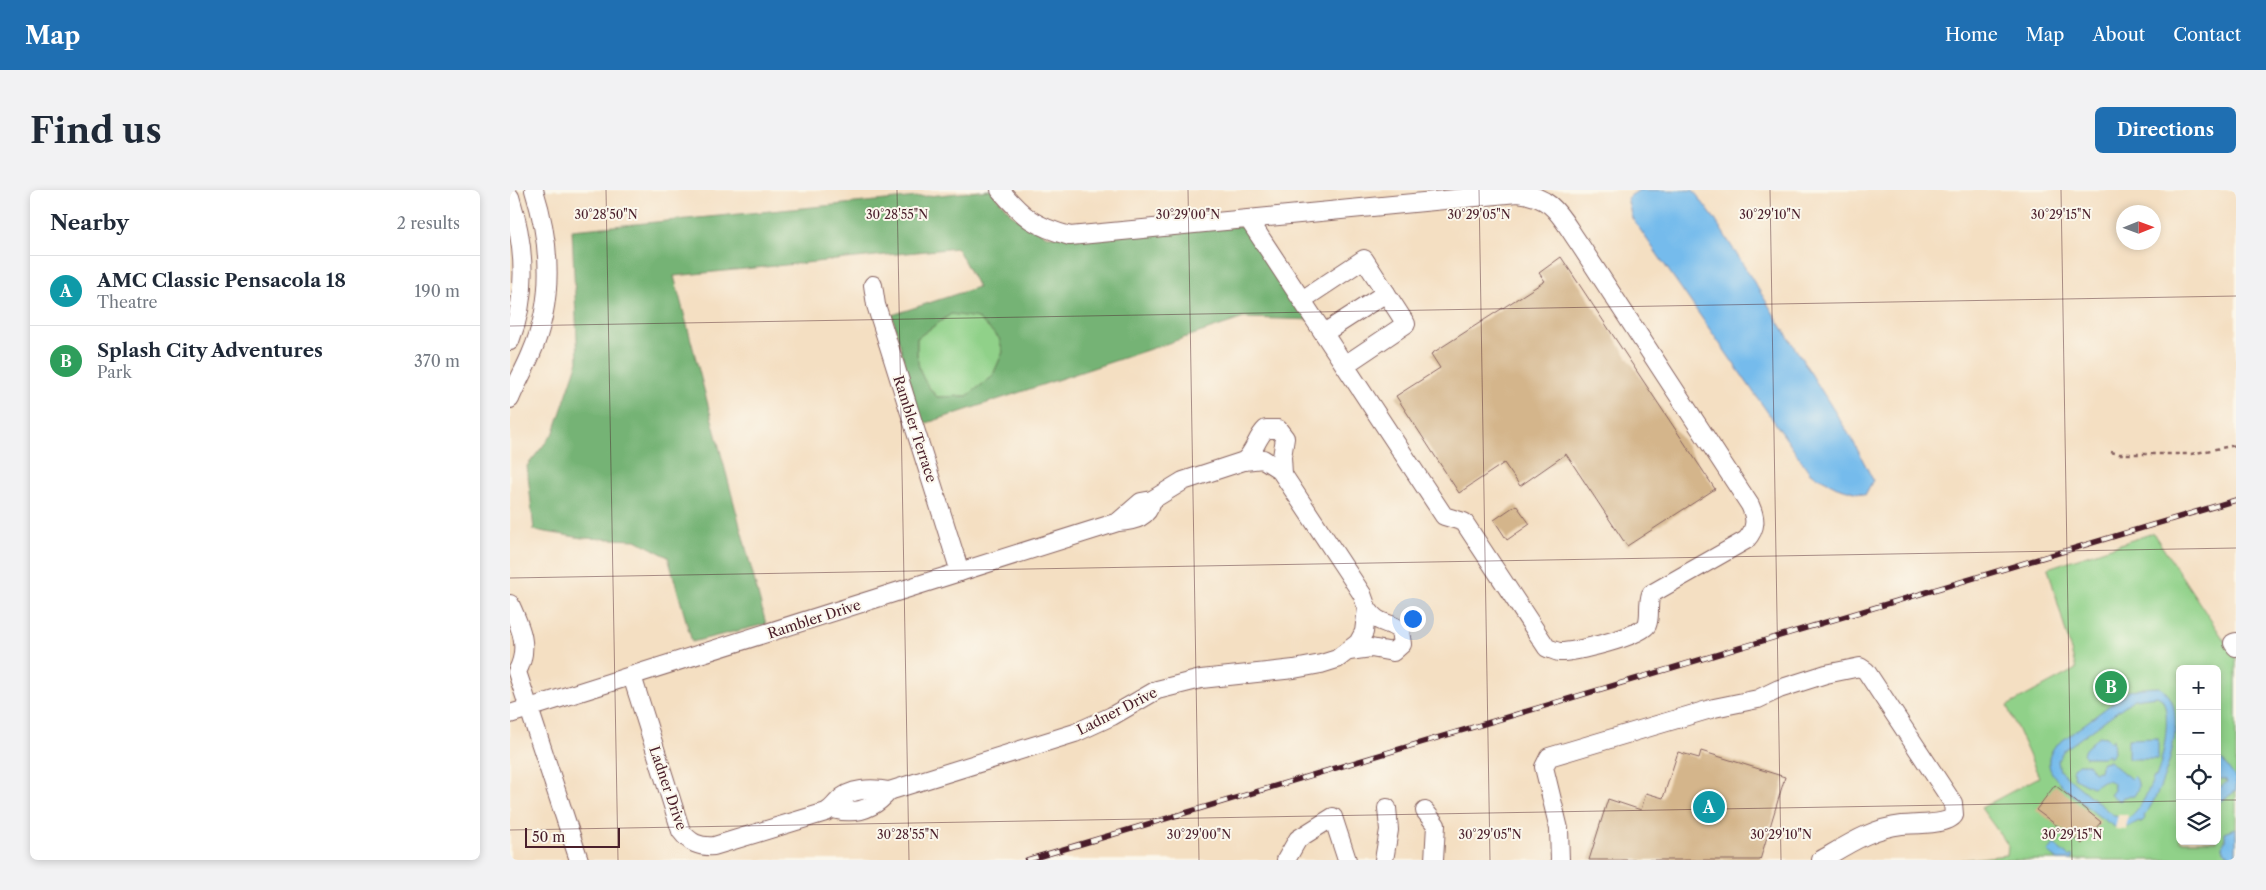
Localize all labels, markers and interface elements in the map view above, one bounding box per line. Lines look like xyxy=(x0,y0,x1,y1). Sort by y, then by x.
text: Map xyxy=(25,21,80,50)
text: Home xyxy=(1945,24,1998,46)
text: Map xyxy=(2026,24,2064,46)
text: About xyxy=(2092,24,2145,46)
text: Contact xyxy=(2173,24,2241,46)
button: Directions xyxy=(2095,107,2236,153)
text: Find us xyxy=(30,109,162,152)
north arrow xyxy=(2116,205,2161,250)
text: 30°28'50"N xyxy=(574,207,638,222)
text: 30°28'55"N xyxy=(866,207,928,222)
text: 30°29'00"N xyxy=(1156,207,1220,222)
text: 30°29'05"N xyxy=(1447,207,1511,222)
text: 30°29'10"N xyxy=(1739,207,1801,222)
text: 30°29'15"N xyxy=(2031,207,2091,222)
text: Nearby xyxy=(50,210,129,235)
text: 2 results xyxy=(397,213,460,233)
text: AMC Classic Pensacola 18 xyxy=(97,269,346,292)
text: A xyxy=(60,281,72,301)
text: 190 m xyxy=(415,281,460,301)
text: Theatre xyxy=(97,292,158,312)
text: Splash City Adventures xyxy=(97,339,323,362)
text: B xyxy=(60,351,72,371)
text: 370 m xyxy=(414,351,460,371)
text: Park xyxy=(97,362,132,382)
street label: Rambler Terrace xyxy=(889,373,941,485)
street label: Rambler Drive xyxy=(765,595,863,643)
your location xyxy=(1400,606,1426,632)
map controls xyxy=(2176,665,2221,845)
button: + xyxy=(2176,665,2221,710)
pin: B xyxy=(2095,668,2127,706)
street label: Ladner Drive xyxy=(1074,683,1160,739)
button: − xyxy=(2176,710,2221,755)
street label: Ladner Drive xyxy=(645,744,691,832)
button: locate xyxy=(2176,755,2221,800)
pin: A xyxy=(1693,788,1725,826)
button: layers xyxy=(2176,800,2221,845)
scale bar xyxy=(525,825,620,848)
text: 30°28'55"N xyxy=(877,827,939,842)
text: 30°29'00"N xyxy=(1167,827,1231,842)
text: 30°29'05"N xyxy=(1458,827,1522,842)
text: 30°29'10"N xyxy=(1750,827,1812,842)
text: 30°29'15"N xyxy=(2042,827,2102,842)
text: 50 m xyxy=(532,828,565,846)

